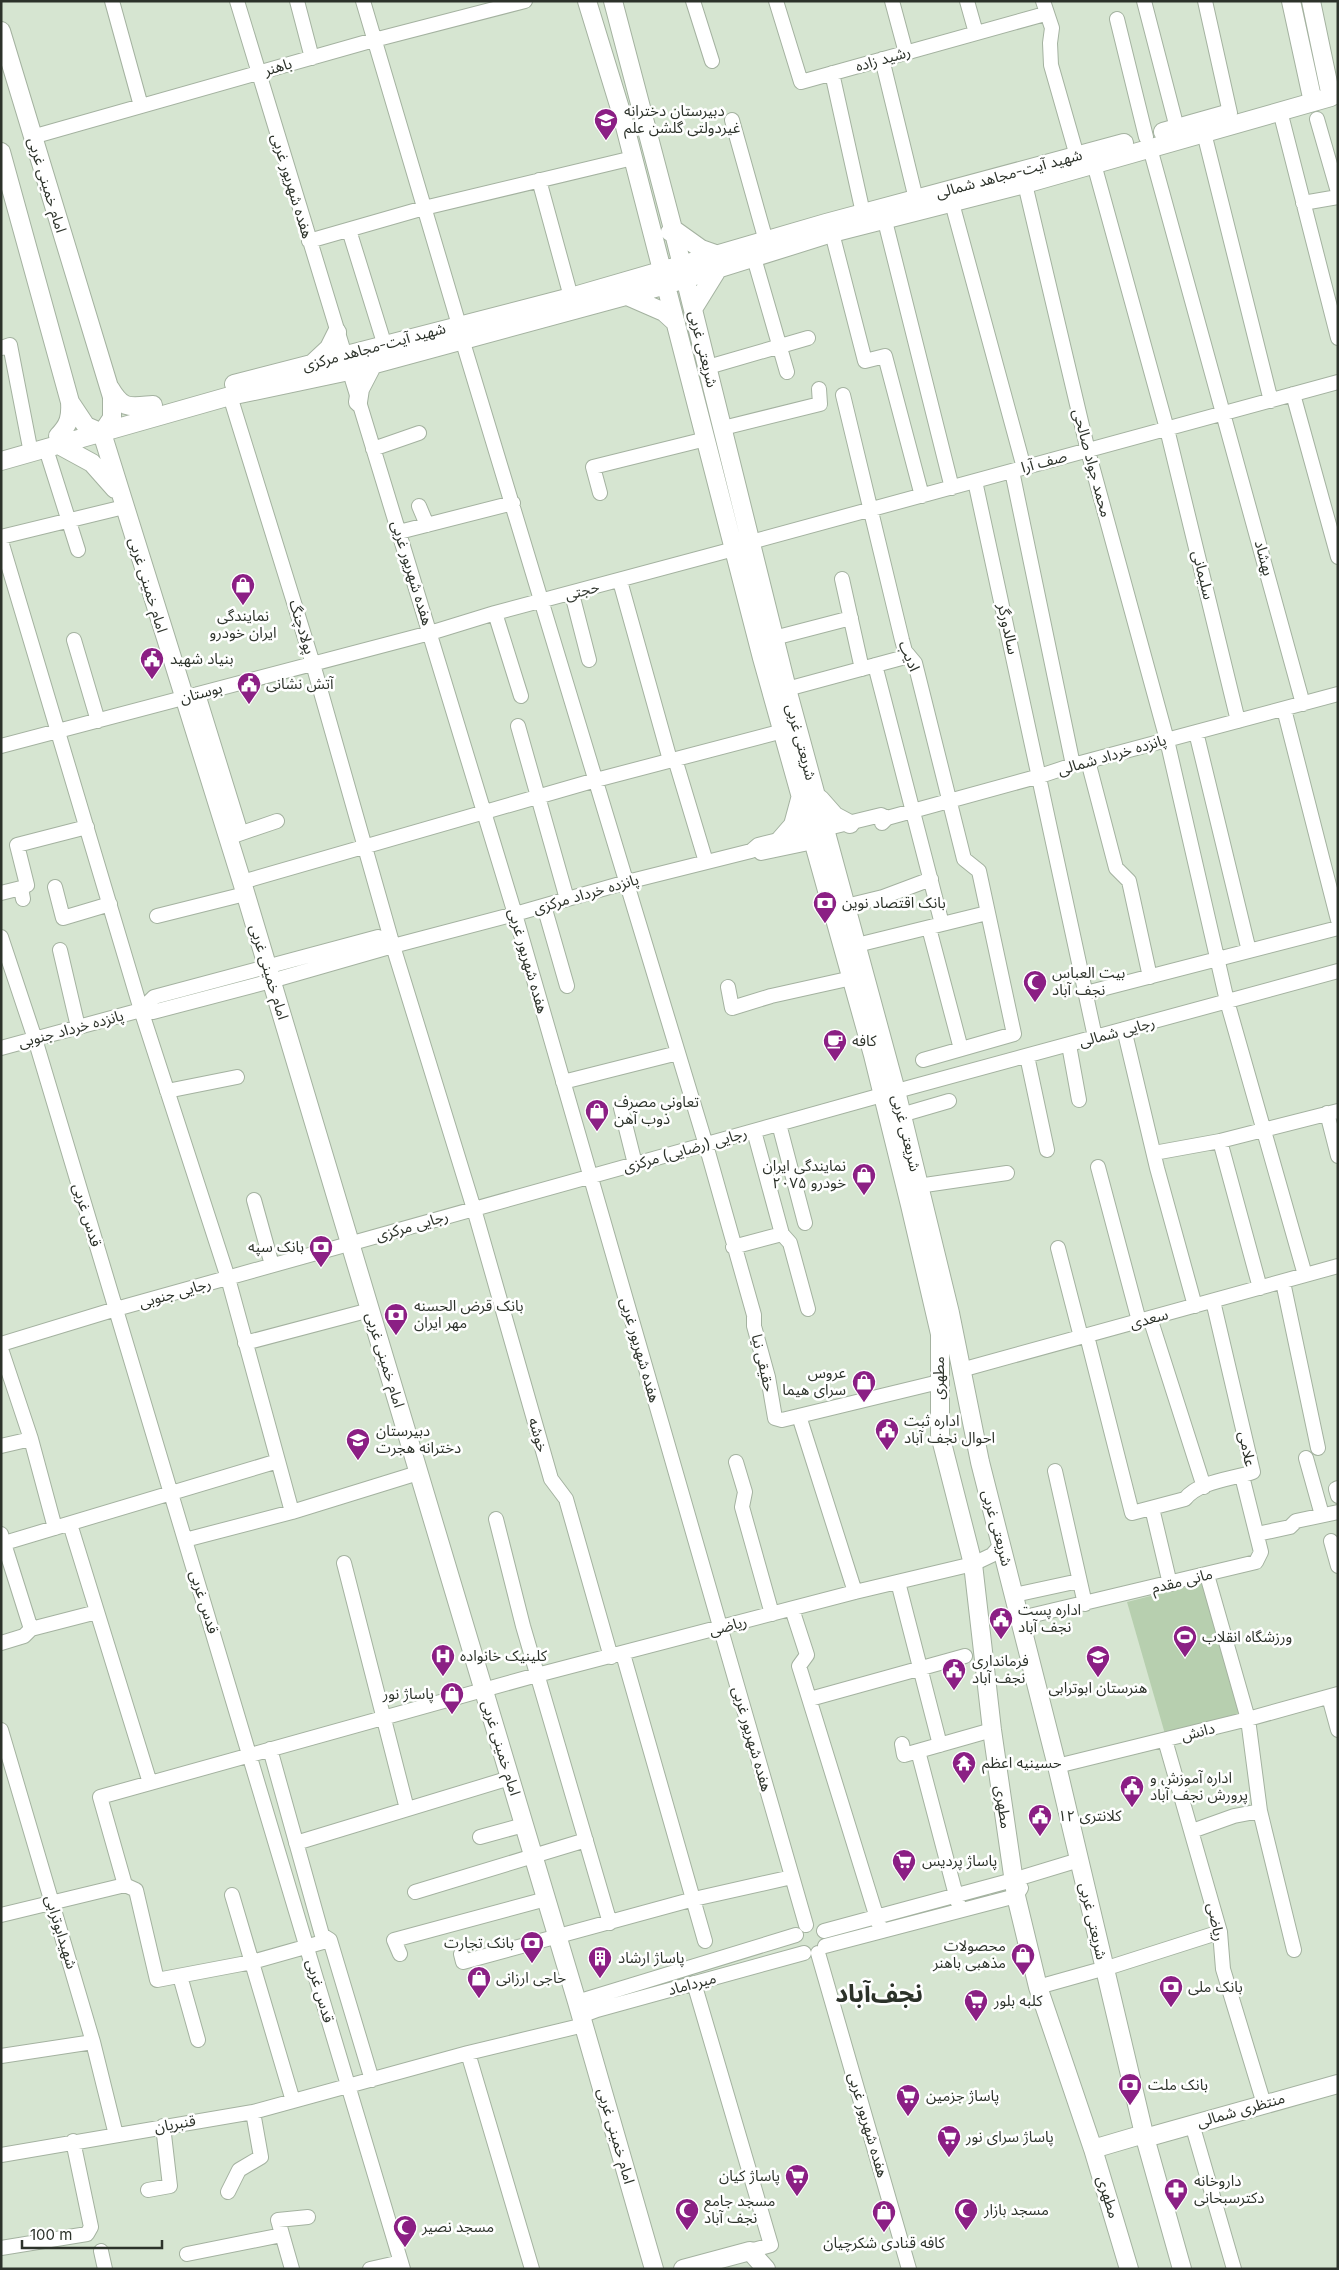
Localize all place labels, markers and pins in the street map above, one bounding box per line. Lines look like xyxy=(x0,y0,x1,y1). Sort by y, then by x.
place label: دبیرستان دخترانه غیردولتی گلشن علم xyxy=(624,101,741,139)
school or university icon: دبیرستان دخترانه غیردولتی گلشن علم xyxy=(593,107,619,141)
shop icon: نمایندگی ایران خودرو xyxy=(230,572,256,606)
place label: نمایندگی ایران خودرو xyxy=(210,606,276,642)
public building icon: بنیاد شهید xyxy=(139,646,165,680)
place label: بنیاد شهید xyxy=(170,649,233,668)
public building icon: آتش نشانی xyxy=(236,671,262,705)
place label: آتش نشانی xyxy=(266,674,334,693)
bank icon: بانک اقتصاد نوین xyxy=(812,890,838,924)
place label: بانک اقتصاد نوین xyxy=(842,893,946,912)
place label: بیت العباس نجف آباد xyxy=(1052,963,1125,999)
mosque icon: بیت العباس نجف آباد xyxy=(1022,969,1048,1003)
cafe icon: کافه xyxy=(822,1028,848,1062)
place label: کافه xyxy=(852,1031,877,1050)
place label: تعاونی مصرف ذوب آهن xyxy=(614,1092,699,1128)
shop icon: تعاونی مصرف ذوب آهن xyxy=(584,1098,610,1132)
place label: نمایندگی ایران خودرو ۲۰۷۵ xyxy=(762,1156,846,1192)
shop icon: نمایندگی ایران خودرو ۲۰۷۵ xyxy=(851,1162,877,1196)
bank icon: بانک سپه xyxy=(308,1234,334,1268)
place label: بانک سپه xyxy=(248,1237,304,1257)
place label: بانک قرض الحسنه مهر ایران xyxy=(414,1296,524,1332)
bank icon: بانک قرض الحسنه مهر ایران xyxy=(383,1302,409,1336)
place label: عروس سرای هیما xyxy=(782,1363,846,1399)
shop icon: عروس سرای هیما xyxy=(851,1369,877,1403)
place label: اداره ثبت احوال نجف آباد xyxy=(904,1411,995,1447)
public building icon: اداره ثبت احوال نجف آباد xyxy=(874,1417,900,1451)
place label: دبیرستان دخترانه هجرت xyxy=(376,1421,461,1457)
school or university icon: دبیرستان دخترانه هجرت xyxy=(345,1427,371,1461)
place label: اداره پست نجف آباد xyxy=(1018,1600,1081,1636)
public building icon: اداره پست نجف آباد xyxy=(988,1606,1014,1640)
sports icon: ورزشگاه انقلاب xyxy=(1172,1624,1198,1658)
place label: ورزشگاه انقلاب xyxy=(1202,1627,1292,1646)
hospital icon: کلینیک خانواده xyxy=(430,1643,456,1677)
school or university icon: هنرستان ابوترابی xyxy=(1085,1644,1111,1678)
place label: کلینیک خانواده xyxy=(460,1646,548,1665)
place label: فرمانداری نجف آباد xyxy=(972,1651,1029,1687)
public building icon: فرمانداری نجف آباد xyxy=(941,1657,967,1691)
place label: هنرستان ابوترابی xyxy=(1049,1678,1147,1697)
shop icon: پاساژ نور xyxy=(439,1681,465,1715)
place label: پاساژ نور xyxy=(382,1684,434,1704)
temple icon: حسینیه اعظم xyxy=(951,1750,977,1784)
place label: حسینیه اعظم xyxy=(982,1753,1062,1774)
place label: اداره آموزش و پرورش نجف آباد xyxy=(1150,1768,1248,1805)
public building icon: اداره آموزش و پرورش نجف آباد xyxy=(1119,1774,1145,1808)
public building icon: کلانتری ۱۲ xyxy=(1027,1803,1053,1837)
place label: کلانتری ۱۲ xyxy=(1058,1806,1122,1825)
supermarket icon: پاساژ پردیس xyxy=(891,1848,917,1882)
place label: پاساژ پردیس xyxy=(922,1851,997,1871)
bank icon: بانک تجارت xyxy=(519,1930,545,1964)
place label: بانک تجارت xyxy=(444,1933,514,1952)
place label: محصولات مذهبی باهنر xyxy=(932,1936,1006,1972)
shop icon: محصولات مذهبی باهنر xyxy=(1010,1942,1036,1976)
building icon: پاساژ ارشاد xyxy=(587,1945,613,1979)
place label: پاساژ ارشاد xyxy=(618,1948,685,1968)
shop icon: حاجی ارزانی xyxy=(466,1965,492,1999)
place label: حاجی ارزانی xyxy=(496,1968,566,1987)
bank icon: بانک ملی xyxy=(1158,1974,1184,2008)
place label: بانک ملی xyxy=(1188,1977,1243,1996)
supermarket icon: کلبه بلور xyxy=(963,1988,989,2022)
place label: کلبه بلور xyxy=(993,1991,1043,2010)
bank icon: بانک ملت xyxy=(1117,2072,1143,2106)
place label: بانک ملت xyxy=(1148,2075,1208,2094)
supermarket icon: پاساژ جزمین xyxy=(895,2083,921,2117)
place label: پاساژ جزمین xyxy=(926,2086,999,2106)
supermarket icon: پاساژ سرای نور xyxy=(936,2124,962,2158)
place label: پاساژ سرای نور xyxy=(965,2127,1054,2147)
supermarket icon: پاساژ کیان xyxy=(784,2163,810,2197)
place label: پاساژ کیان xyxy=(719,2166,780,2186)
place label: داروخانه دکترسبحانی xyxy=(1194,2171,1264,2207)
pharmacy icon: داروخانه دکترسبحانی xyxy=(1163,2177,1189,2211)
place label: مسجد جامع نجف آباد xyxy=(704,2191,775,2227)
mosque icon: مسجد جامع نجف آباد xyxy=(674,2197,700,2231)
mosque icon: مسجد بازار xyxy=(953,2197,979,2231)
shop icon: کافه قنادی شکرچیان xyxy=(871,2199,897,2233)
place label: مسجد بازار xyxy=(983,2200,1049,2219)
mosque icon: مسجد نصیر xyxy=(392,2214,418,2248)
place label: مسجد نصیر xyxy=(421,2217,494,2236)
place label: کافه قنادی شکرچیان xyxy=(823,2233,946,2253)

